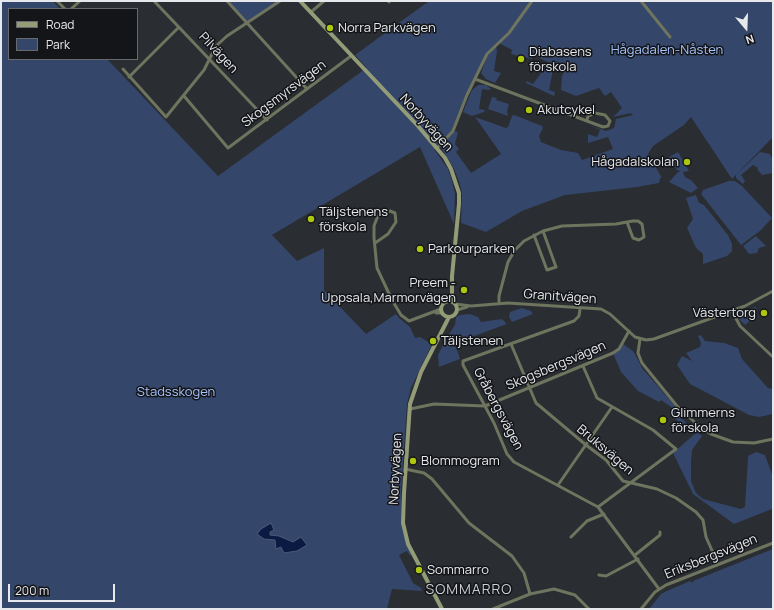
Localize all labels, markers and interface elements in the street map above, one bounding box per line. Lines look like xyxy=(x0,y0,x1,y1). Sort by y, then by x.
legend xyxy=(8,8,138,60)
north arrow xyxy=(726,8,766,48)
text: Road xyxy=(46,16,74,33)
place label: Norra Parkvägen xyxy=(338,20,436,36)
marker: Norra Parkvägen xyxy=(325,23,335,33)
street label: Pilvägen xyxy=(195,29,241,77)
text: N xyxy=(744,31,756,48)
text: Park xyxy=(46,36,70,53)
park label: Hågadalen-Nåsten xyxy=(611,42,723,58)
place label: Diabasens förskola xyxy=(529,44,592,75)
marker: Diabasens förskola xyxy=(516,54,526,64)
street label: Skogsmyrsvägen xyxy=(239,57,329,131)
street label: Norbyvägen xyxy=(396,91,456,155)
place label: Akutcykel xyxy=(537,102,595,118)
marker: Akutcykel xyxy=(524,105,534,115)
place label: Hågadalskolan xyxy=(591,154,679,170)
marker: Hågadalskolan xyxy=(682,157,692,167)
place label: Täljstenens förskola xyxy=(319,204,388,235)
marker: Täljstenens förskola xyxy=(306,214,316,224)
place label: Parkourparken xyxy=(428,241,515,257)
marker: Parkourparken xyxy=(415,244,425,254)
place label: Preem - Uppsala,Marmorvägen xyxy=(321,275,456,306)
marker: Preem - Uppsala,Marmorvägen xyxy=(459,285,469,295)
street label: Granitvägen xyxy=(523,287,597,307)
place label: Västertorg xyxy=(693,305,756,321)
marker: Västertorg xyxy=(759,308,769,318)
place label: Täljstenen xyxy=(441,333,503,349)
marker: Täljstenen xyxy=(428,336,438,346)
street label: Skogsbergsvägen xyxy=(504,338,608,394)
street label: Gråbergsvägen xyxy=(470,365,526,453)
park label: Stadsskogen xyxy=(137,384,215,400)
place label: Glimmerns förskola xyxy=(671,405,735,436)
marker: Glimmerns förskola xyxy=(658,415,668,425)
street label: Bruksvägen xyxy=(573,422,637,478)
street label: Norbyvägen xyxy=(386,433,406,505)
place label: Blommogram xyxy=(421,453,500,469)
marker: Blommogram xyxy=(408,456,418,466)
street label: Eriksbergsvägen xyxy=(662,531,760,583)
place label: Sommarro xyxy=(427,562,489,578)
marker: Sommarro xyxy=(414,565,424,575)
scale bar xyxy=(10,576,117,602)
text: 200 m xyxy=(15,582,49,599)
district label: SOMMARRO xyxy=(426,582,512,598)

